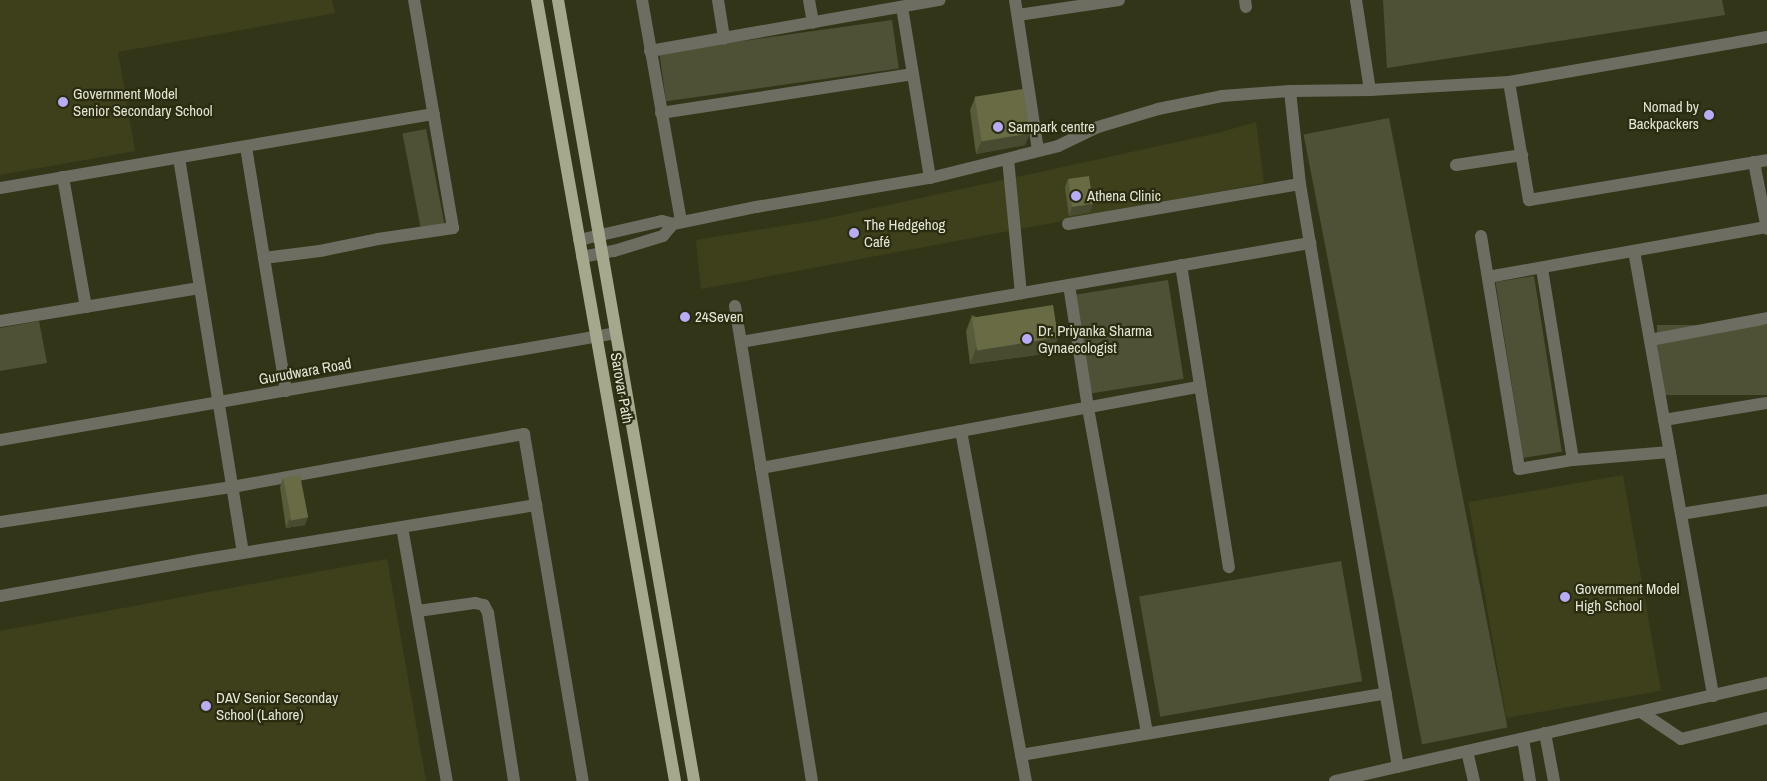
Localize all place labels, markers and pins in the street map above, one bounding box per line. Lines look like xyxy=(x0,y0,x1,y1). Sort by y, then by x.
place label: Government Model Senior Secondary School xyxy=(73,84,212,119)
marker: Government Model Senior Secondary School xyxy=(57,96,69,108)
place label: Nomad by Backpackers xyxy=(1629,97,1699,132)
marker: Nomad by Backpackers xyxy=(1703,109,1715,121)
place label: Sampark centre xyxy=(1008,118,1095,136)
marker: Sampark centre xyxy=(992,121,1004,133)
place label: Athena Clinic xyxy=(1087,187,1161,205)
marker: Athena Clinic xyxy=(1069,189,1083,203)
place label: The Hedgehog Café xyxy=(864,215,945,250)
marker: The Hedgehog Café xyxy=(848,227,860,239)
place label: 24Seven xyxy=(695,308,744,326)
marker: 24Seven xyxy=(679,311,691,323)
place label: Dr. Priyanka Sharma Gynaecologist xyxy=(1038,321,1152,356)
marker: Dr. Priyanka Sharma Gynaecologist xyxy=(1020,332,1034,346)
place label: Government Model High School xyxy=(1575,579,1680,614)
marker: Government Model High School xyxy=(1559,591,1571,603)
place label: DAV Senior Seconday School (Lahore) xyxy=(216,688,338,723)
marker: DAV Senior Seconday School (Lahore) xyxy=(200,700,212,712)

